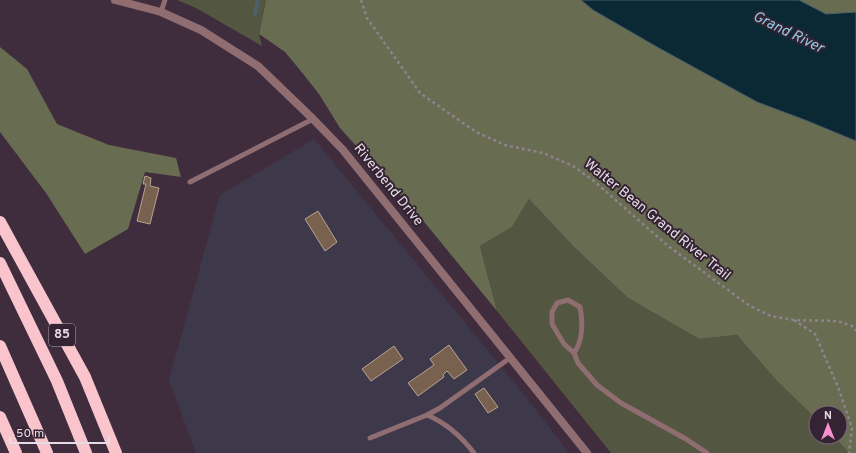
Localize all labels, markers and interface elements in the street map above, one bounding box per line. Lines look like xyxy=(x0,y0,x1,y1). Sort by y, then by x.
water label: Grand River xyxy=(749,8,828,59)
street label: Riverbend Drive xyxy=(350,140,426,230)
street label: Walter Bean Grand River Trail xyxy=(580,156,734,284)
road number: 85 xyxy=(49,324,75,346)
north arrow xyxy=(808,405,848,445)
text: N xyxy=(824,409,832,423)
scale bar xyxy=(10,419,109,445)
text: 50 m xyxy=(16,426,44,442)

